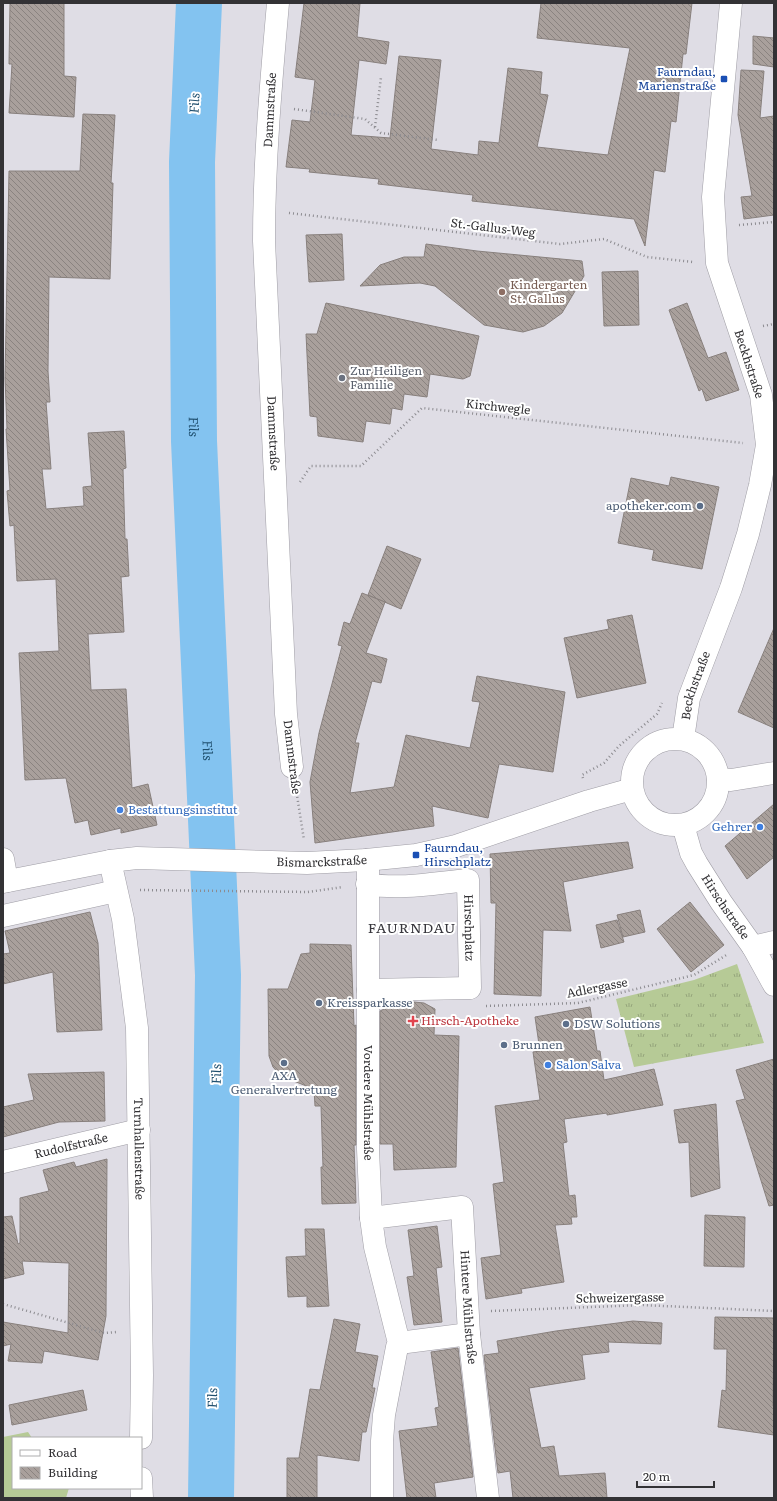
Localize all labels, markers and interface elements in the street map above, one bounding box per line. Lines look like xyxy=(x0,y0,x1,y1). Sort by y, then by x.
place label: Faurndau, Marienstraße xyxy=(638,62,716,94)
street label: Dammstraße xyxy=(258,72,280,148)
marker: Faurndau, Marienstraße xyxy=(719,74,729,84)
water label: Fils xyxy=(183,92,204,114)
street label: St.-Gallus-Weg xyxy=(450,213,537,241)
place label: Kindergarten St. Gallus xyxy=(510,275,587,307)
marker: Kindergarten St. Gallus xyxy=(497,287,507,297)
street label: Beckhstraße xyxy=(730,327,770,401)
place label: Zur Heiligen Familie xyxy=(350,361,422,393)
marker: Zur Heiligen Familie xyxy=(337,373,347,383)
street label: Kirchwegle xyxy=(465,394,531,418)
street label: Dammstraße xyxy=(263,395,285,471)
water label: Fils xyxy=(185,417,204,437)
place label: apotheker.com xyxy=(606,496,692,514)
marker: apotheker.com xyxy=(695,501,705,511)
street label: Beckhstraße xyxy=(676,648,714,721)
street label: Dammstraße xyxy=(279,719,306,795)
water label: Fils xyxy=(198,740,218,761)
place label: Bestattungsinstitut xyxy=(128,800,238,818)
marker: Bestattungsinstitut xyxy=(115,805,125,815)
place label: Gehrer xyxy=(712,817,752,835)
marker: Gehrer xyxy=(755,822,765,832)
place label: Faurndau, Hirschplatz xyxy=(424,838,491,870)
street label: Bismarckstraße xyxy=(276,850,367,871)
marker: Faurndau, Hirschplatz xyxy=(411,850,421,860)
street label: Hirschstraße xyxy=(698,870,755,943)
street label: Hirschplatz xyxy=(460,894,480,961)
district label: FAURNDAU xyxy=(368,917,456,937)
street label: Adlergasse xyxy=(565,972,629,1002)
place label: Kreissparkasse xyxy=(327,993,413,1011)
marker: Kreissparkasse xyxy=(314,998,324,1008)
place label: Hirsch-Apotheke xyxy=(421,1011,519,1029)
place label: DSW Solutions xyxy=(574,1014,661,1032)
marker: Hirsch-Apotheke xyxy=(408,1016,418,1026)
marker: DSW Solutions xyxy=(561,1019,571,1029)
place label: Brunnen xyxy=(512,1035,563,1053)
marker: Brunnen xyxy=(499,1040,509,1050)
street label: Vordere Mühlstraße xyxy=(360,1045,378,1161)
place label: Salon Salva xyxy=(556,1055,622,1073)
marker: AXA Generalvertretung xyxy=(279,1058,289,1068)
marker: Salon Salva xyxy=(543,1060,553,1070)
water label: Fils xyxy=(206,1063,225,1084)
place label: AXA Generalvertretung xyxy=(231,1066,338,1098)
street label: Turnhallenstraße xyxy=(130,1097,149,1200)
street label: Rudolfstraße xyxy=(32,1128,109,1162)
street label: Hintere Mühlstraße xyxy=(456,1250,482,1365)
street label: Schweizergasse xyxy=(576,1287,664,1307)
water label: Fils xyxy=(202,1387,221,1408)
legend xyxy=(12,1437,142,1489)
text: Road xyxy=(48,1443,78,1461)
text: Building xyxy=(48,1463,98,1481)
scale bar xyxy=(637,1463,714,1489)
text: 20 m xyxy=(643,1467,670,1485)

